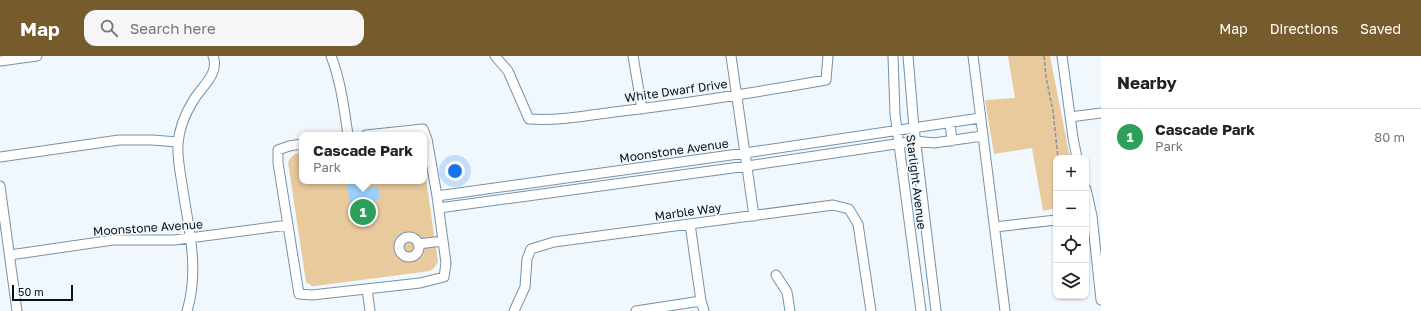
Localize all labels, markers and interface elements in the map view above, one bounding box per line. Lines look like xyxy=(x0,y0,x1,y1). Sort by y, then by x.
search box xyxy=(84,10,364,46)
text: Map xyxy=(20,17,60,40)
icon: search xyxy=(98,17,120,39)
text: Search here xyxy=(130,19,216,37)
text: Map xyxy=(1219,20,1248,37)
text: Directions xyxy=(1270,20,1338,37)
text: Saved xyxy=(1360,20,1401,37)
text: Nearby xyxy=(1117,72,1177,93)
street label: White Dwarf Drive xyxy=(624,76,728,105)
text: Cascade Park xyxy=(1155,120,1255,138)
text: 1 xyxy=(1127,129,1133,145)
text: 80 m xyxy=(1374,129,1405,145)
popup xyxy=(299,132,427,184)
street label: Starlight Avenue xyxy=(903,134,930,230)
street label: Moonstone Avenue xyxy=(618,135,730,166)
text: Park xyxy=(1155,138,1183,154)
text: Cascade Park xyxy=(313,141,413,159)
map controls xyxy=(1053,155,1089,299)
button: + xyxy=(1053,155,1089,191)
text: Park xyxy=(313,159,341,175)
your location xyxy=(445,161,465,181)
button: − xyxy=(1053,191,1089,227)
pin: 1 xyxy=(350,197,376,227)
street label: Marble Way xyxy=(654,199,722,224)
street label: Moonstone Avenue xyxy=(92,216,203,239)
button: locate xyxy=(1053,227,1089,263)
button: layers xyxy=(1053,263,1089,299)
scale bar xyxy=(12,283,73,302)
text: 50 m xyxy=(18,285,44,298)

